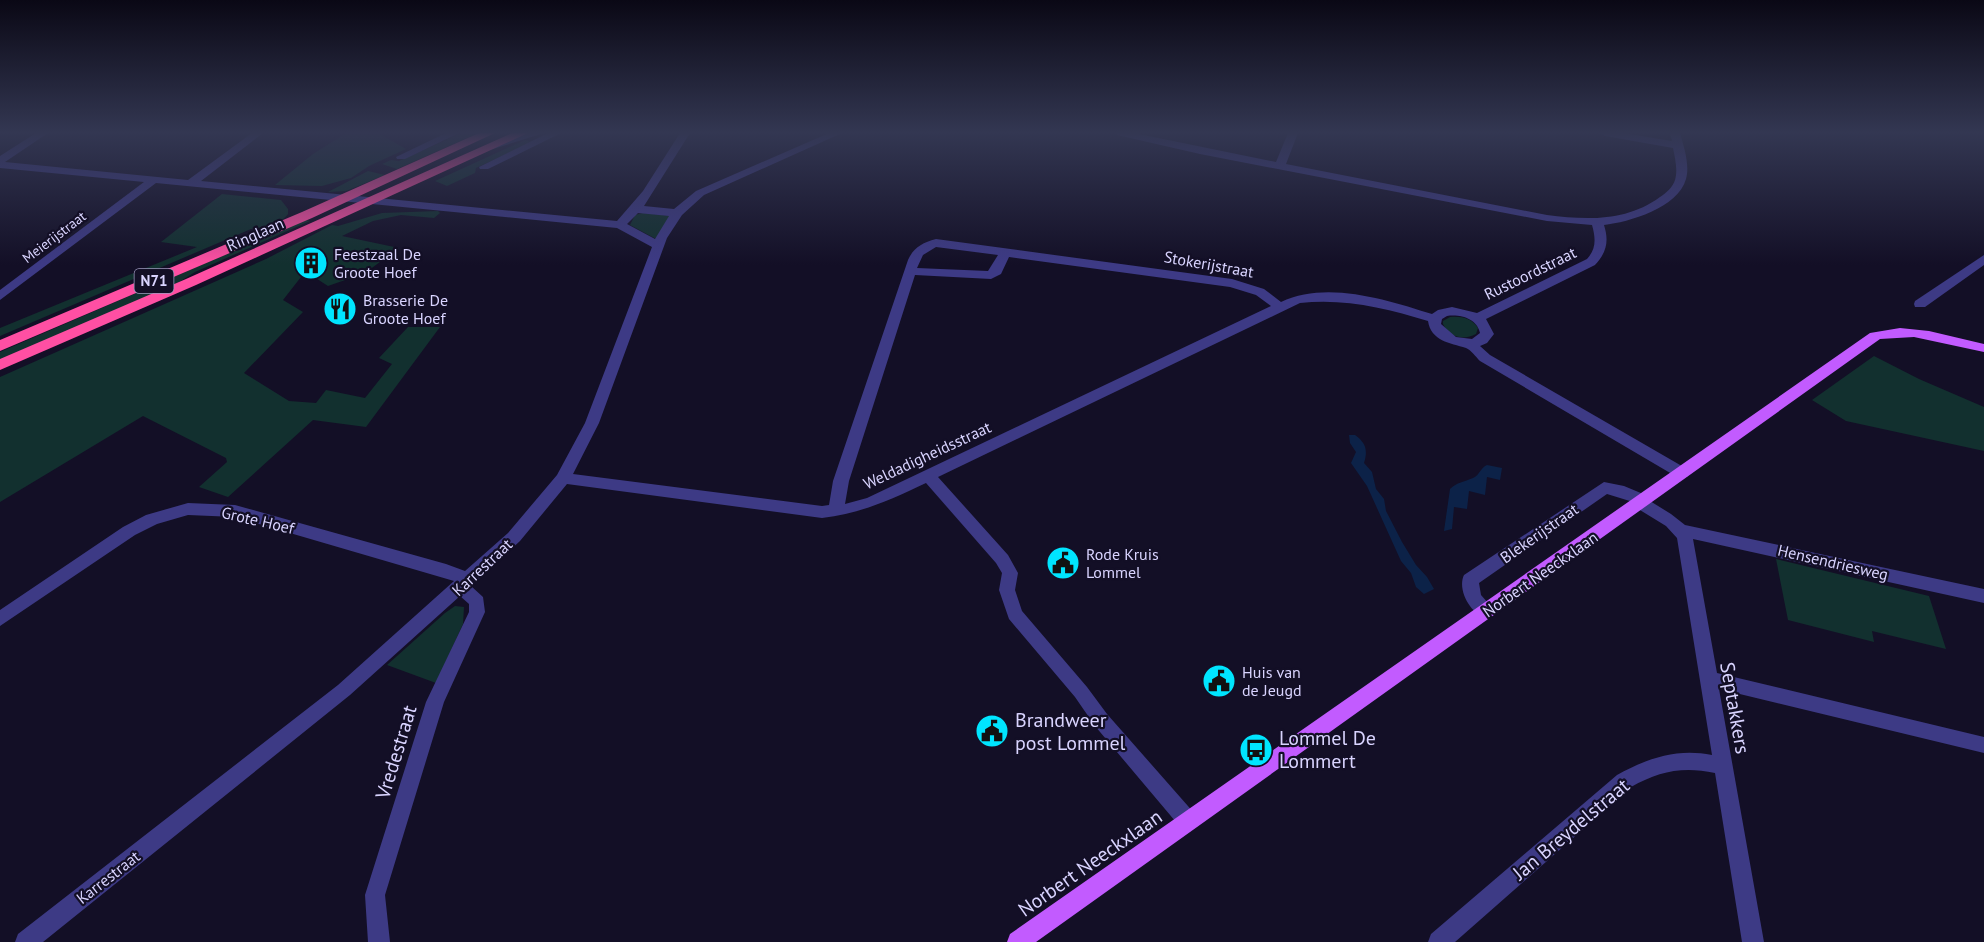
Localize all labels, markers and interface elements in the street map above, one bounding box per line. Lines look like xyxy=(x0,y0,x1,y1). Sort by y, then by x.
street label: Meierijstraat xyxy=(18,207,90,267)
street label: Ringlaan xyxy=(223,213,287,255)
street label: Rustoordstraat xyxy=(1481,242,1580,304)
place label: Feestzaal De Groote Hoef xyxy=(334,244,421,282)
building icon: Feestzaal De Groote Hoef xyxy=(293,245,329,281)
street label: Stokerijstraat xyxy=(1163,246,1256,282)
road number: N71 xyxy=(134,269,174,293)
place label: Brasserie De Groote Hoef xyxy=(363,290,448,328)
restaurant icon: Brasserie De Groote Hoef xyxy=(322,291,358,327)
street label: Weldadigheidsstraat xyxy=(860,416,995,493)
street label: Blekerijstraat xyxy=(1496,498,1582,567)
street label: Grote Hoef xyxy=(220,502,297,538)
street label: Norbert Neeckxlaan xyxy=(1479,527,1601,621)
street label: Karrestraat xyxy=(448,534,517,600)
street label: Hensendriesweg xyxy=(1776,540,1890,584)
place label: Rode Kruis Lommel xyxy=(1086,544,1159,582)
public building icon: Rode Kruis Lommel xyxy=(1045,545,1081,581)
street label: Septakkers xyxy=(1714,660,1756,756)
place label: Huis van de Jeugd xyxy=(1242,662,1302,700)
public building icon: Huis van de Jeugd xyxy=(1201,663,1237,699)
street label: Vredestraat xyxy=(369,702,423,803)
place label: Brandweer post Lommel xyxy=(1015,707,1126,756)
public building icon: Brandweer post Lommel xyxy=(974,713,1010,749)
place label: Lommel De Lommert xyxy=(1279,725,1376,774)
bus stop icon: Lommel De Lommert xyxy=(1238,732,1274,768)
street label: Jan Breydelstraat xyxy=(1506,772,1635,886)
street label: Norbert Neeckxlaan xyxy=(1013,804,1167,922)
street label: Karrestraat xyxy=(72,846,144,908)

